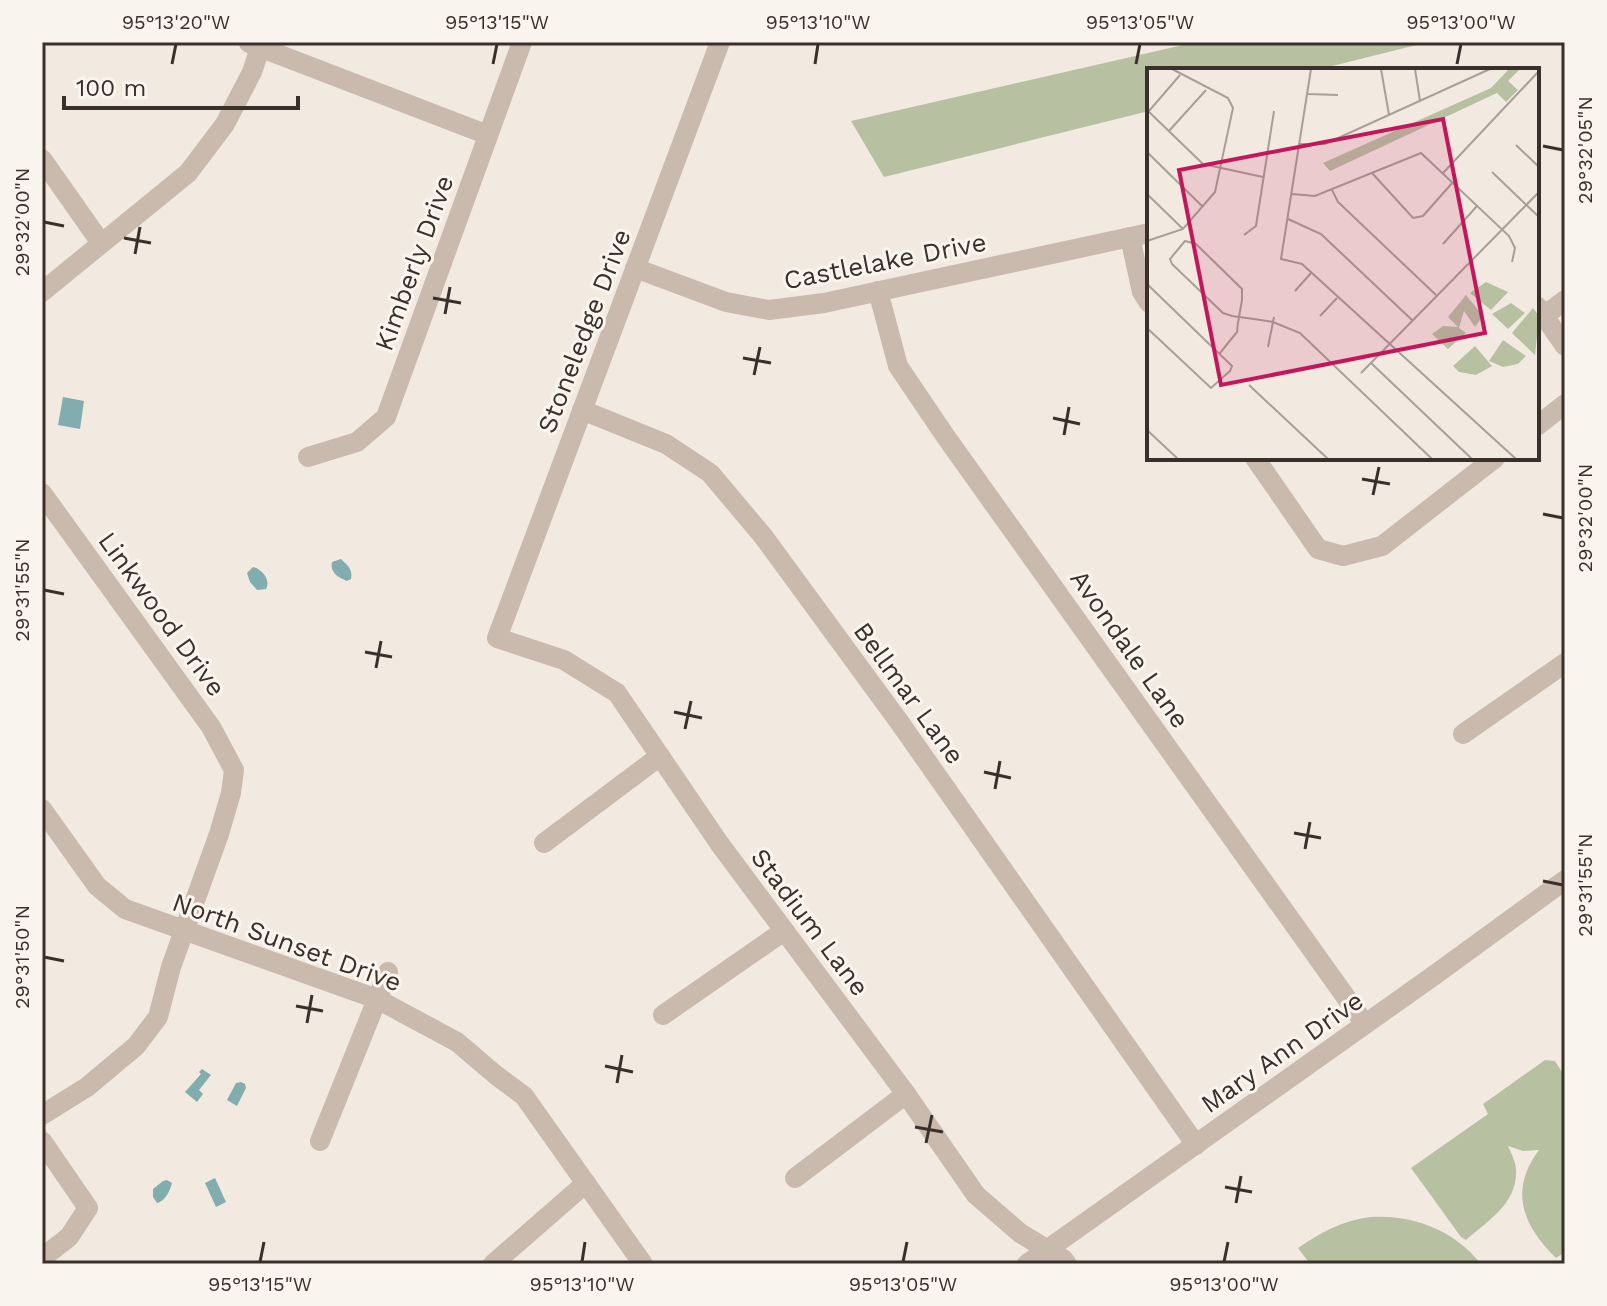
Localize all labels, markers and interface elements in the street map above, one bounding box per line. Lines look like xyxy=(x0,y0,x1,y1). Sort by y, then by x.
text: 95°13'20"W xyxy=(122,10,230,34)
text: 95°13'15"W xyxy=(445,10,549,34)
text: 95°13'10"W xyxy=(766,10,870,34)
text: 95°13'05"W xyxy=(1086,10,1194,34)
text: 95°13'00"W xyxy=(1406,10,1516,34)
scale bar xyxy=(64,60,298,110)
inset map xyxy=(1147,68,1539,460)
text: 100 m xyxy=(76,74,146,102)
text: 29°32'05"N xyxy=(1573,96,1597,204)
text: 29°32'00"N xyxy=(10,168,34,276)
street label: Kimberly Drive xyxy=(368,171,460,355)
street label: Stoneledge Drive xyxy=(531,225,637,437)
street label: Castlelake Drive xyxy=(781,227,989,295)
text: 29°32'00"N xyxy=(1573,464,1597,572)
street label: Linkwood Drive xyxy=(92,526,232,702)
text: 29°31'55"N xyxy=(10,538,34,642)
street label: Avondale Lane xyxy=(1064,564,1196,734)
street label: Bellmar Lane xyxy=(848,616,970,770)
text: 29°31'55"N xyxy=(1573,833,1597,937)
street label: Stadium Lane xyxy=(745,842,875,1002)
street label: North Sunset Drive xyxy=(168,887,406,997)
text: 29°31'50"N xyxy=(10,905,34,1009)
street label: Mary Ann Drive xyxy=(1195,985,1369,1119)
text: 95°13'15"W xyxy=(208,1272,312,1296)
text: 95°13'10"W xyxy=(530,1272,634,1296)
text: 95°13'05"W xyxy=(849,1272,957,1296)
text: 95°13'00"W xyxy=(1169,1272,1279,1296)

